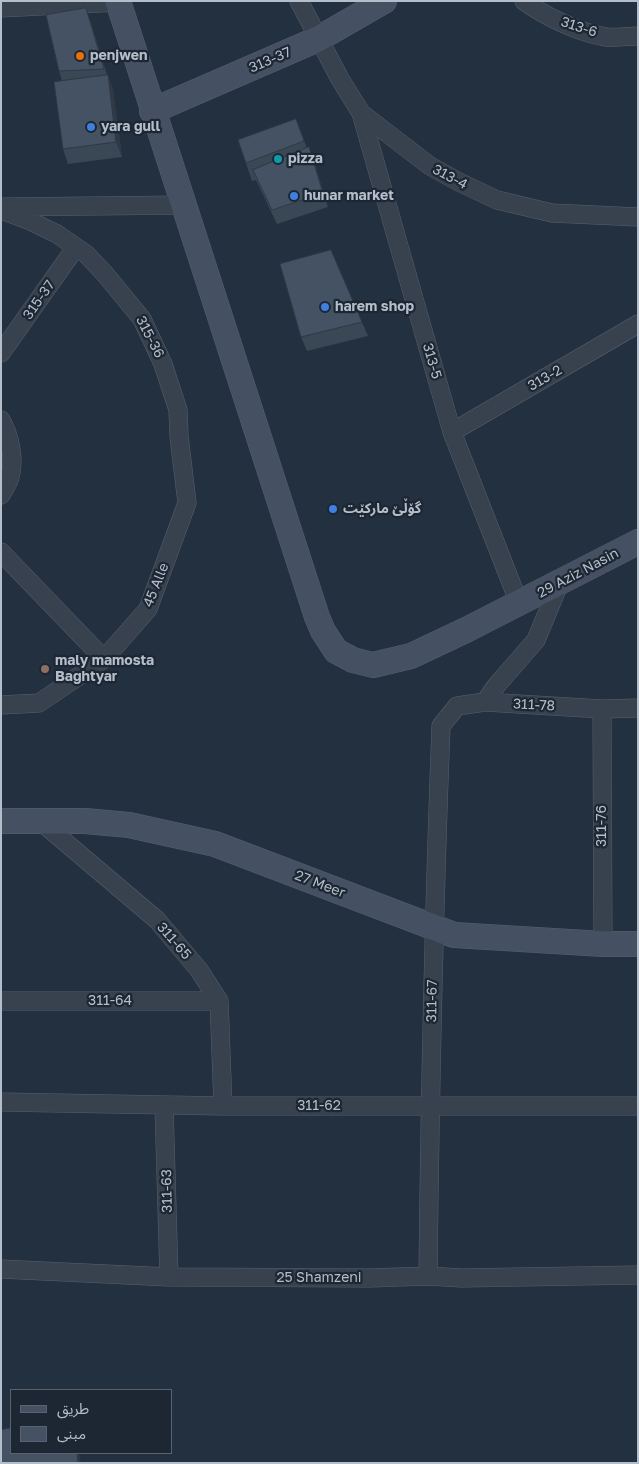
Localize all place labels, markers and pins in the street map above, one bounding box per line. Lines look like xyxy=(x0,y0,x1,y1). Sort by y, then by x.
place label: penjwen xyxy=(90,48,147,64)
marker: penjwen xyxy=(74,50,86,62)
place label: yara gull xyxy=(101,119,160,135)
marker: yara gull xyxy=(85,121,97,133)
place label: pizza xyxy=(288,151,323,167)
marker: pizza xyxy=(272,153,284,165)
place label: hunar market xyxy=(304,188,394,204)
marker: hunar market xyxy=(288,190,300,202)
place label: harem shop xyxy=(335,299,414,315)
marker: harem shop xyxy=(319,301,331,313)
place label: گۆڵێ مارکێت xyxy=(343,501,421,517)
marker: گۆڵێ مارکێت xyxy=(327,503,339,515)
place label: maly mamosta Baghtyar xyxy=(55,653,154,686)
marker: maly mamosta Baghtyar xyxy=(39,663,51,675)

